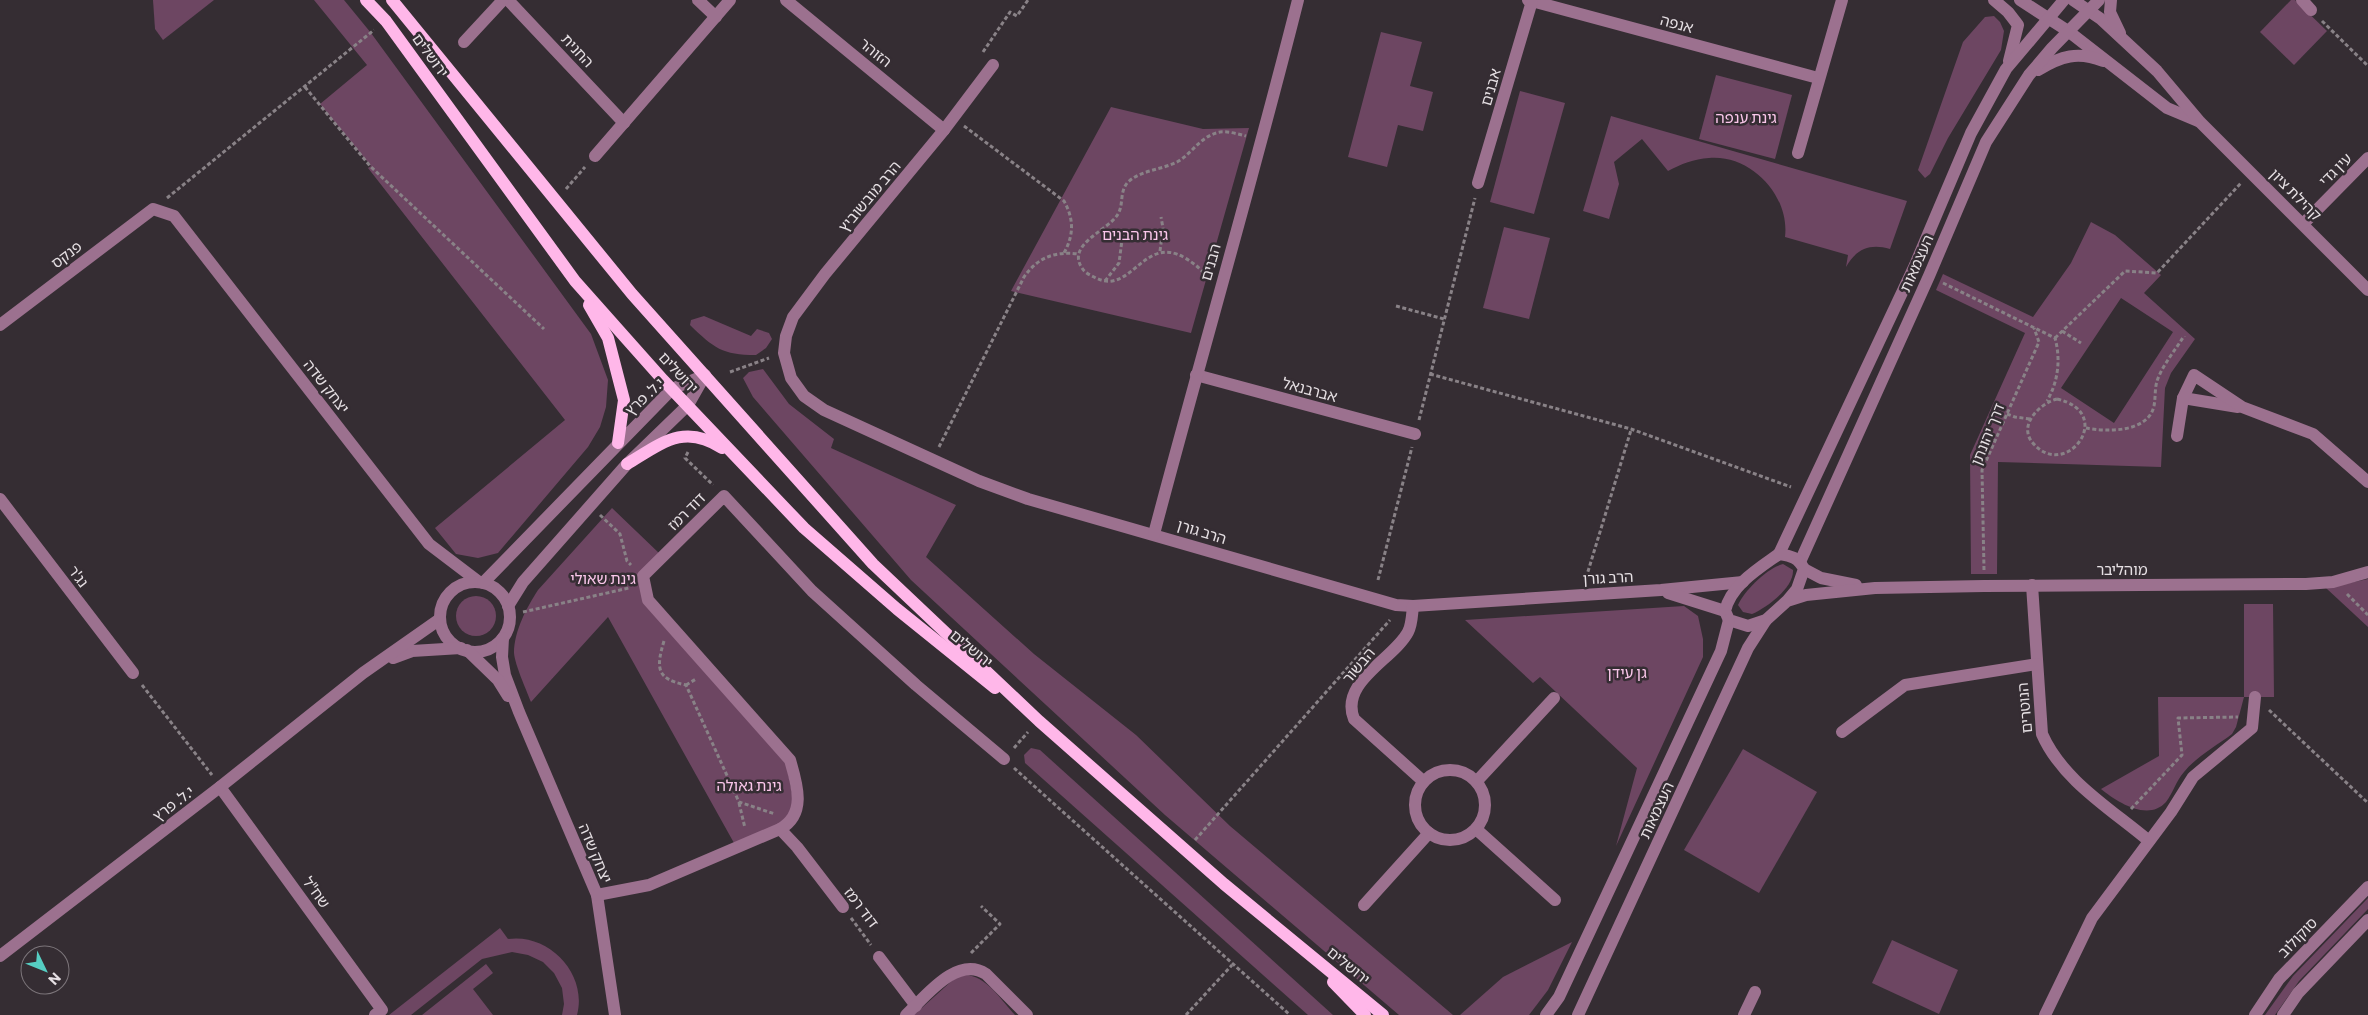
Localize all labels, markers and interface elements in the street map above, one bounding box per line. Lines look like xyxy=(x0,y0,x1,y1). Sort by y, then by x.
street label: אנפה xyxy=(1658,10,1696,36)
street label: ירושלים xyxy=(409,30,453,80)
street label: החנית xyxy=(558,30,598,70)
street label: הזוהר xyxy=(856,34,896,70)
street label: אבנים xyxy=(1476,66,1504,108)
park label: גינת ענפה xyxy=(1715,108,1777,126)
street label: עין גדי xyxy=(2315,149,2355,189)
street label: הרב מובשוביץ xyxy=(834,157,904,235)
street label: קהילת ציון xyxy=(2266,164,2326,224)
park label: גינת הבנים xyxy=(1102,225,1168,243)
street label: העצמאות xyxy=(1895,232,1937,294)
street label: פנקס xyxy=(47,237,85,271)
street label: הבנים xyxy=(1196,241,1224,283)
street label: ירושלים xyxy=(656,348,702,396)
street label: יצחק שדה xyxy=(300,356,354,416)
street label: י.ל. פרץ xyxy=(621,373,667,419)
street label: אברבנאל xyxy=(1280,373,1340,405)
street label: דרך יהונתן xyxy=(1966,400,2008,468)
street label: דוד רמז xyxy=(663,488,709,534)
street label: הרב גורן xyxy=(1175,515,1229,547)
street label: מוהליבר xyxy=(2096,560,2148,578)
street label: נג'ר xyxy=(65,562,93,590)
street label: הרב גורן xyxy=(1582,567,1634,587)
park label: גינת שאולי xyxy=(570,569,636,587)
street label: ירושלים xyxy=(947,625,997,671)
street label: הבשור xyxy=(1338,643,1378,687)
park label: גן עידן xyxy=(1607,663,1647,681)
street label: הנוטרים xyxy=(2013,682,2035,734)
park label: גינת גאולה xyxy=(716,776,782,794)
street label: העצמאות xyxy=(1635,779,1677,841)
street label: י.ל. פרץ xyxy=(149,782,197,824)
street label: יצחק שדה xyxy=(575,820,617,886)
street label: שח"ל xyxy=(300,873,334,911)
street label: דוד רמז xyxy=(841,883,883,931)
street label: סוקולוב xyxy=(2274,913,2320,961)
street label: ירושלים xyxy=(1324,942,1374,988)
north arrow xyxy=(20,945,70,995)
text: N xyxy=(45,970,65,989)

